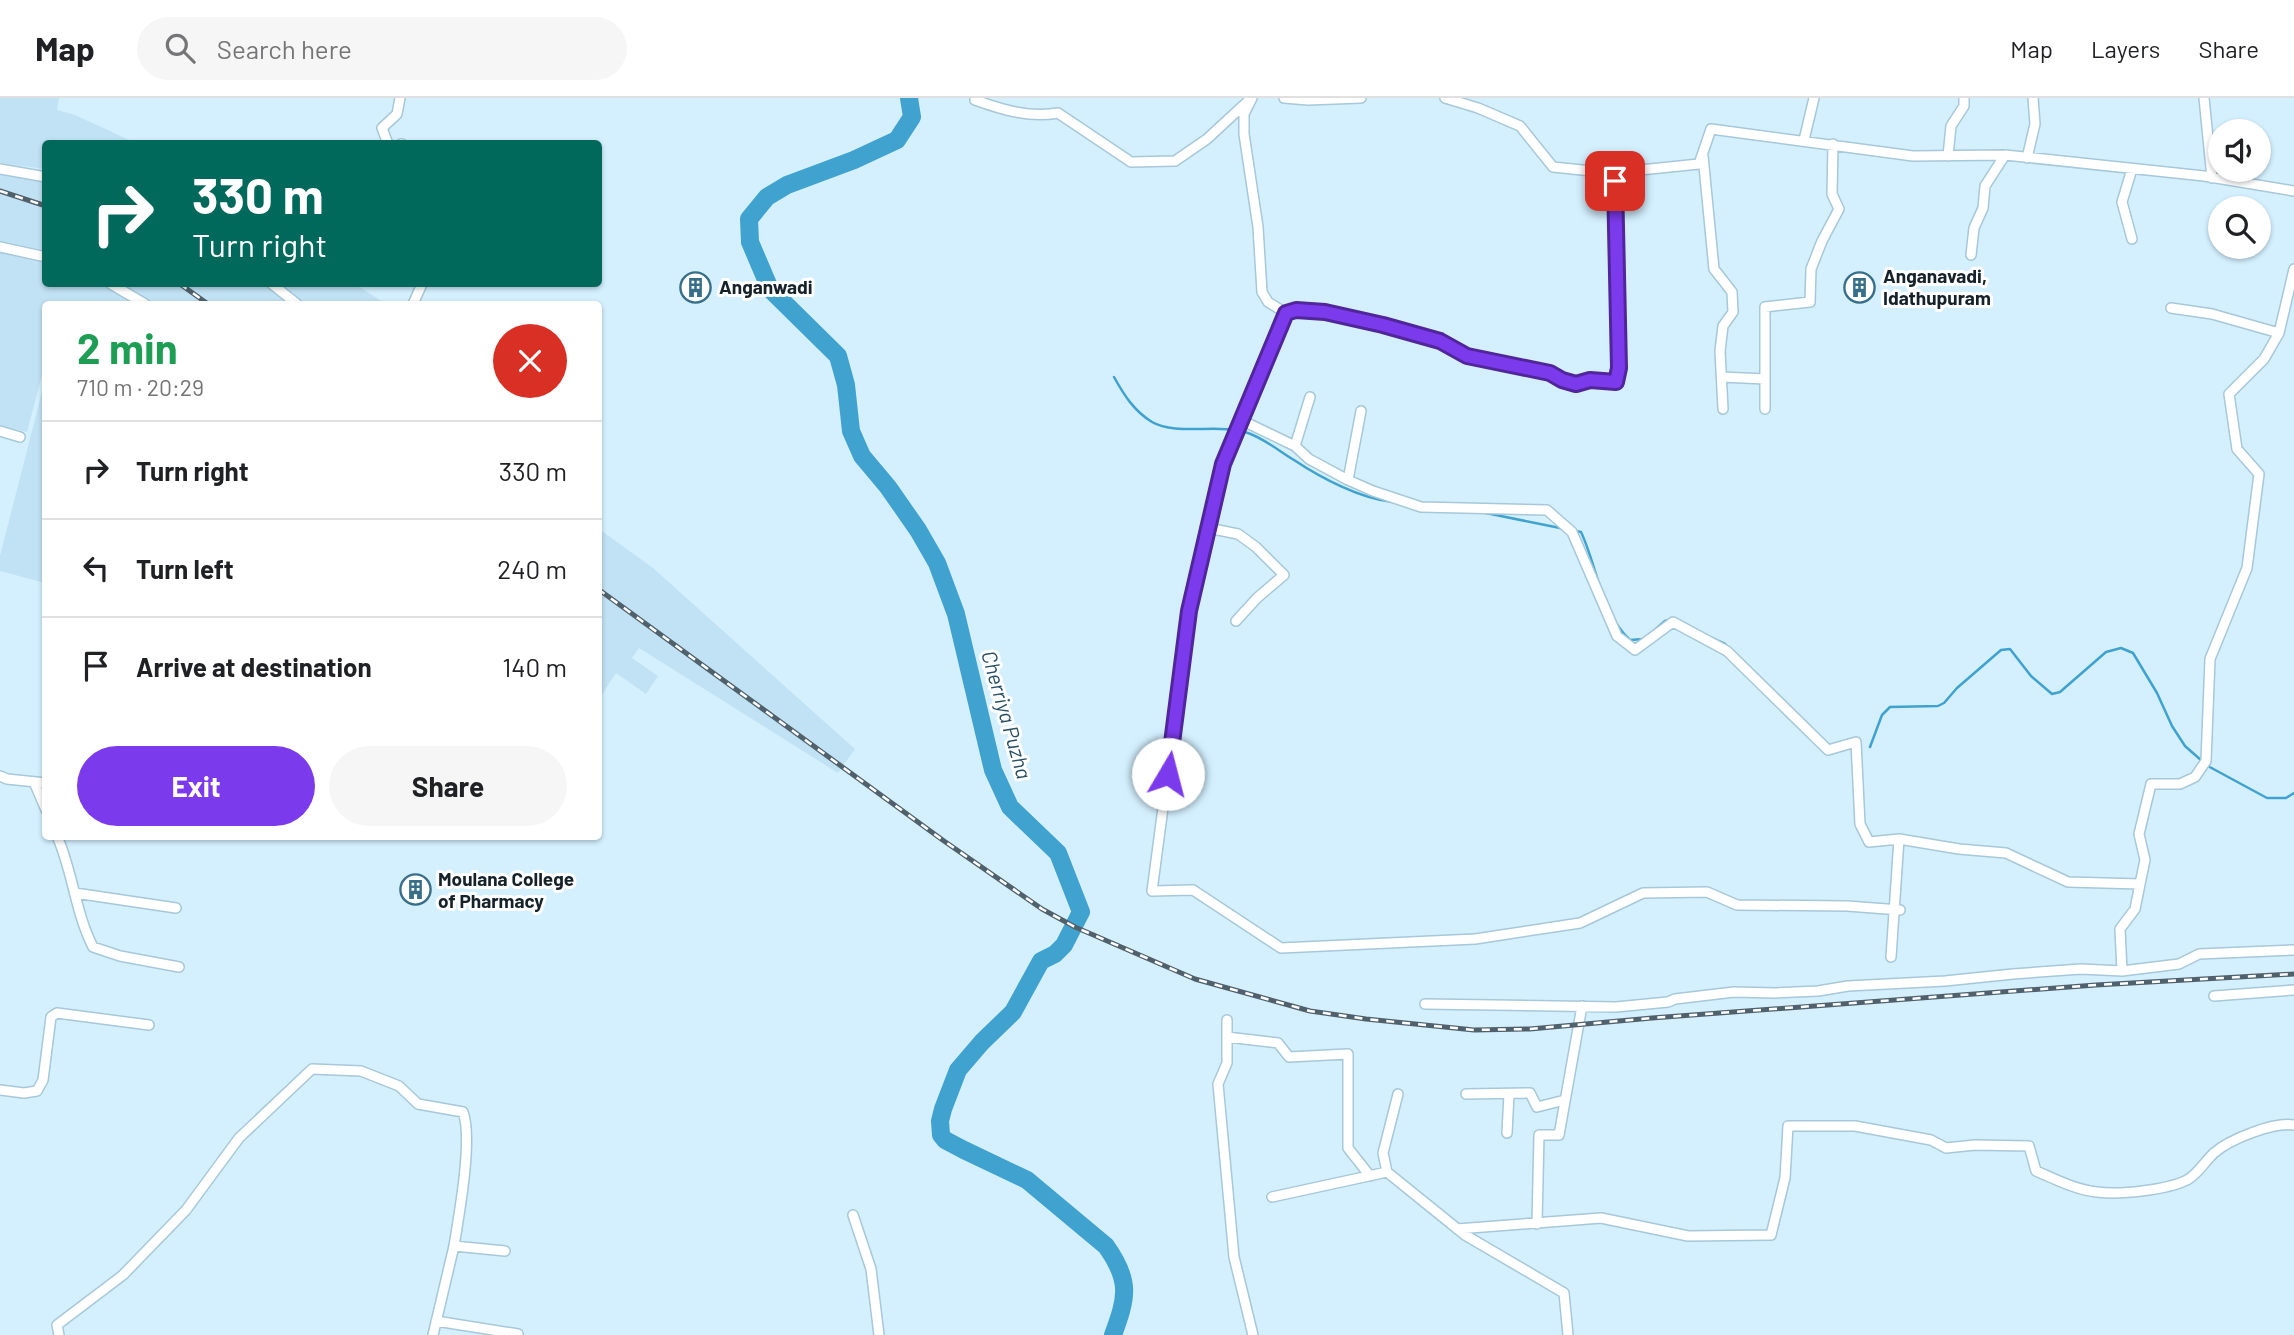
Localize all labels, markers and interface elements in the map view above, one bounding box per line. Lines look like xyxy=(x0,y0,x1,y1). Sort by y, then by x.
search box xyxy=(137,17,627,80)
text: Map xyxy=(35,28,95,68)
icon: search xyxy=(161,29,199,67)
text: Search here xyxy=(217,33,352,64)
text: Map xyxy=(2010,34,2053,63)
text: Layers xyxy=(2091,34,2160,63)
text: Share xyxy=(2198,34,2259,63)
map controls xyxy=(2208,119,2271,259)
button: sound xyxy=(2208,119,2271,182)
pin xyxy=(1585,151,1645,211)
icon: arrive xyxy=(1596,162,1634,200)
text: 330 m xyxy=(192,165,324,224)
icon: right xyxy=(77,168,168,259)
button: search xyxy=(2208,196,2271,259)
text: Turn right xyxy=(192,225,327,263)
place label: Anganavadi, Idathupuram xyxy=(1883,264,1991,309)
building icon: Anganwadi xyxy=(679,270,713,304)
building icon: Anganavadi, Idathupuram xyxy=(1843,270,1877,304)
place label: Anganwadi xyxy=(719,275,813,298)
text: 2 min xyxy=(77,322,178,372)
button: close xyxy=(493,324,567,398)
text: 710 m · 20:29 xyxy=(77,373,204,401)
icon: right xyxy=(77,451,115,489)
text: Turn right xyxy=(136,455,249,486)
text: 330 m xyxy=(499,455,567,486)
icon: left xyxy=(77,549,115,587)
text: Turn left xyxy=(136,553,234,584)
text: 240 m xyxy=(497,553,567,584)
icon: arrive xyxy=(77,647,115,685)
water label: Cherriya Puzha xyxy=(977,648,1038,782)
text: Arrive at destination xyxy=(136,651,372,682)
text: 140 m xyxy=(502,651,567,682)
position arrow xyxy=(1131,737,1205,811)
button: Exit xyxy=(77,746,315,826)
button: Share xyxy=(329,746,567,826)
place label: Moulana College of Pharmacy xyxy=(438,867,574,912)
building icon: Moulana College of Pharmacy xyxy=(398,873,432,907)

